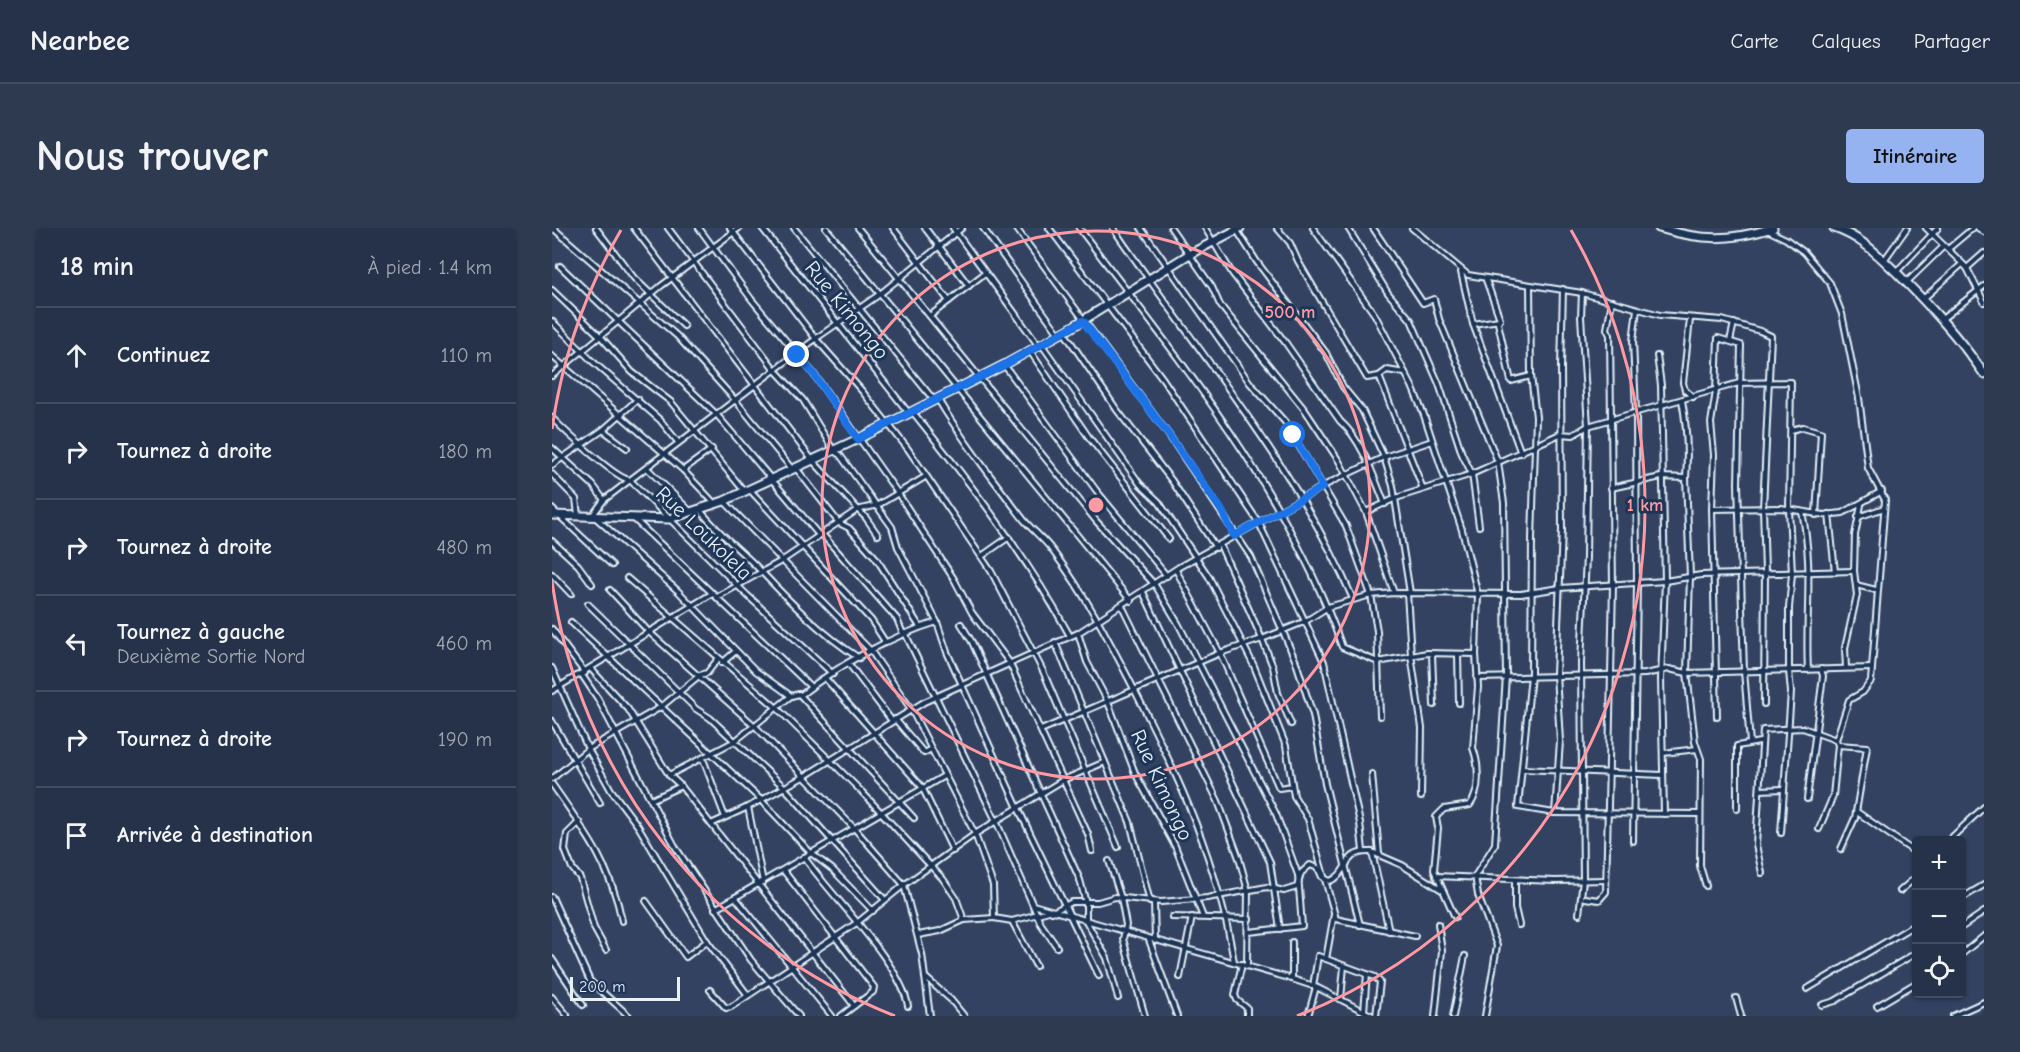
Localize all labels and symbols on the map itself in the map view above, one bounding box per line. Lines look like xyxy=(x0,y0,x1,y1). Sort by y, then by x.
street label: Rue Kimongo xyxy=(800,256,894,364)
text: 500 m xyxy=(1265,302,1315,323)
route end xyxy=(783,341,809,367)
route start xyxy=(1279,421,1305,447)
street label: Rue Loukolela xyxy=(651,481,757,585)
centre of rings xyxy=(1086,495,1106,515)
text: 1 km xyxy=(1627,495,1663,516)
street label: Rue Kimongo xyxy=(1126,726,1198,844)
scale bar xyxy=(570,974,680,1002)

